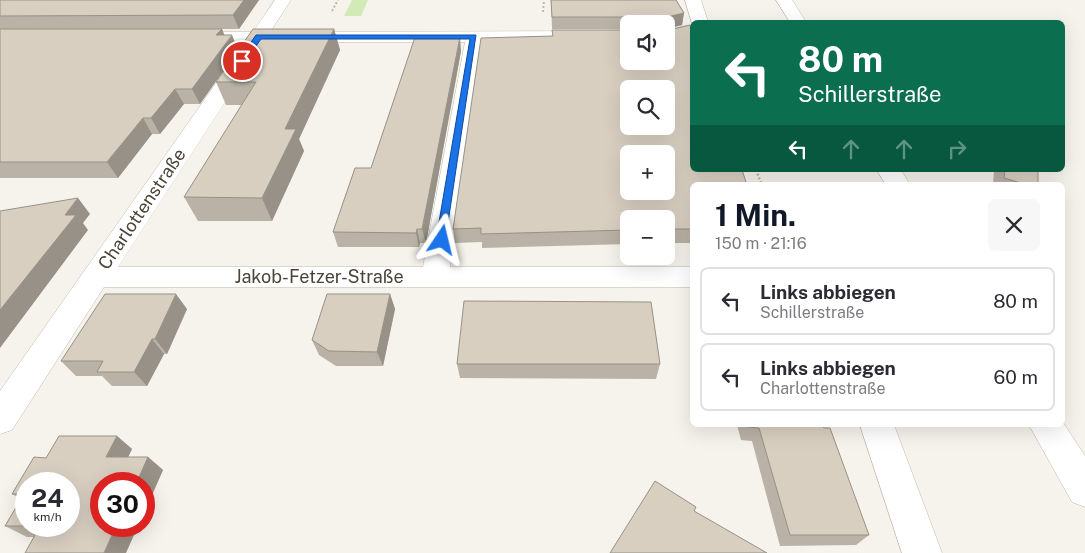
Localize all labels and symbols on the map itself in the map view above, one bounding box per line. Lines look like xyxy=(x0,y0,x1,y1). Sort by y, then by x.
pin xyxy=(221,40,263,82)
street label: Charlottenstraße xyxy=(93,144,190,273)
position arrow xyxy=(415,213,467,265)
street label: Jakob-Fetzer-Straße xyxy=(234,266,404,287)
speed limit sign: 30 xyxy=(90,472,155,537)

